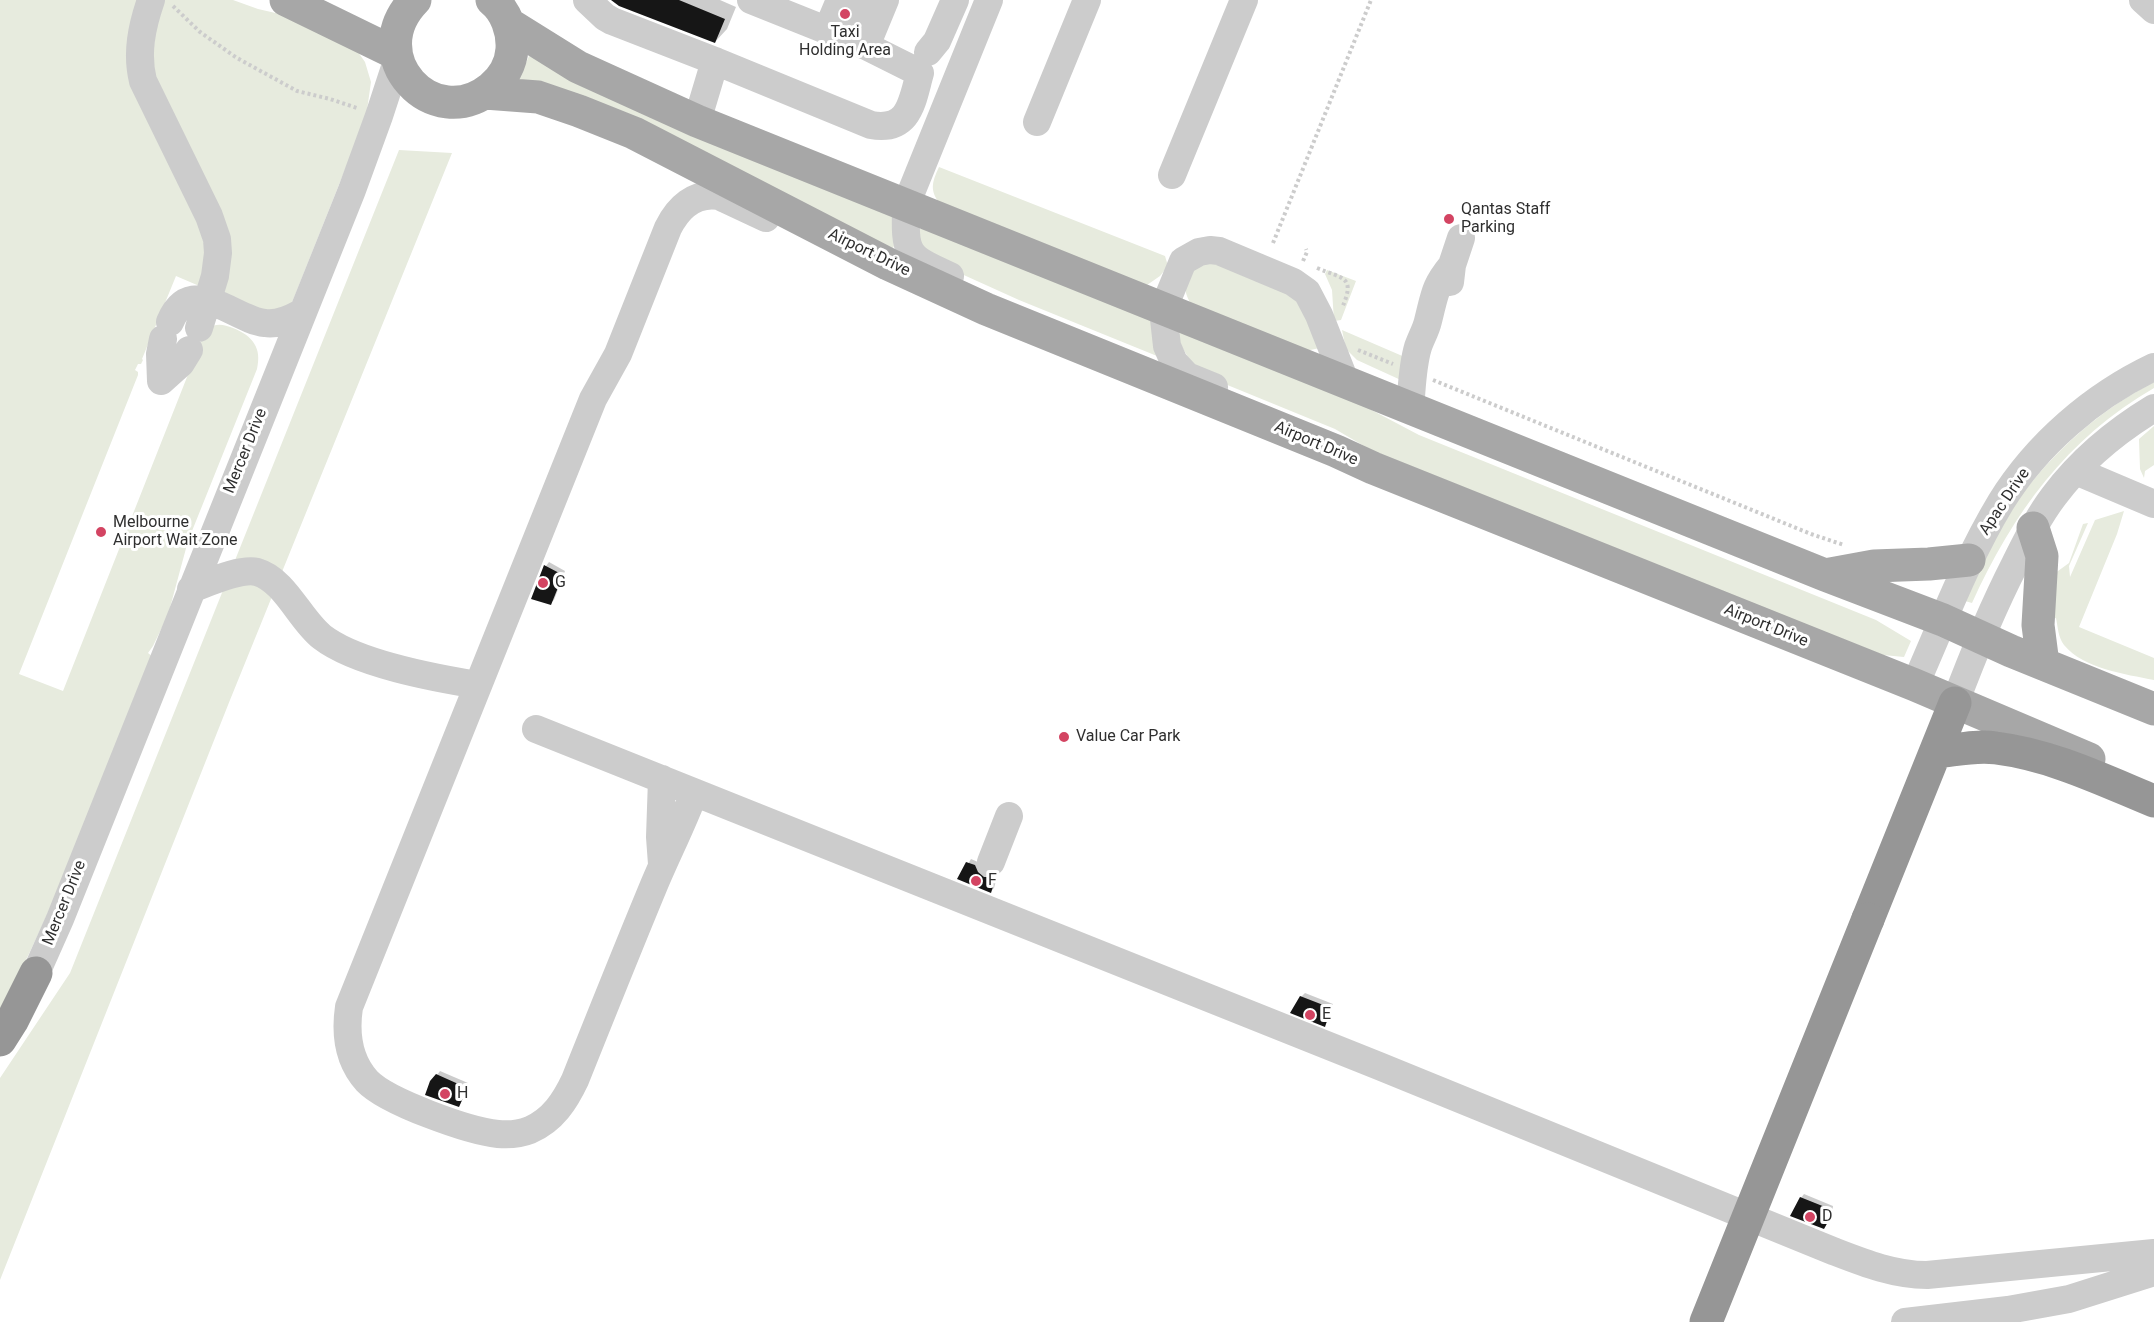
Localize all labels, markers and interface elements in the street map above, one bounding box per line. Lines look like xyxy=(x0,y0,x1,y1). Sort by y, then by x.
marker: Taxi Holding Area xyxy=(838,7,852,21)
place label: Taxi Holding Area xyxy=(799,23,891,61)
place label: Qantas Staff Parking xyxy=(1461,200,1550,238)
marker: Qantas Staff Parking xyxy=(1442,212,1456,226)
street label: Airport Drive xyxy=(825,225,913,281)
street label: Mercer Drive xyxy=(220,406,272,496)
street label: Airport Drive xyxy=(1271,418,1361,470)
street label: Apac Drive xyxy=(1976,465,2034,539)
place label: Melbourne Airport Wait Zone xyxy=(113,513,237,551)
marker: Melbourne Airport Wait Zone xyxy=(94,525,108,539)
place label: G xyxy=(555,573,566,593)
marker: G xyxy=(536,576,550,590)
street label: Airport Drive xyxy=(1721,600,1811,652)
place label: Value Car Park xyxy=(1076,727,1180,747)
marker: Value Car Park xyxy=(1057,730,1071,744)
street label: Mercer Drive xyxy=(39,858,91,948)
place label: F xyxy=(988,871,997,891)
marker: F xyxy=(969,874,983,888)
place label: E xyxy=(1322,1005,1331,1025)
marker: E xyxy=(1303,1008,1317,1022)
place label: H xyxy=(457,1084,468,1104)
marker: H xyxy=(438,1087,452,1101)
place label: D xyxy=(1822,1207,1832,1227)
marker: D xyxy=(1803,1210,1817,1224)

